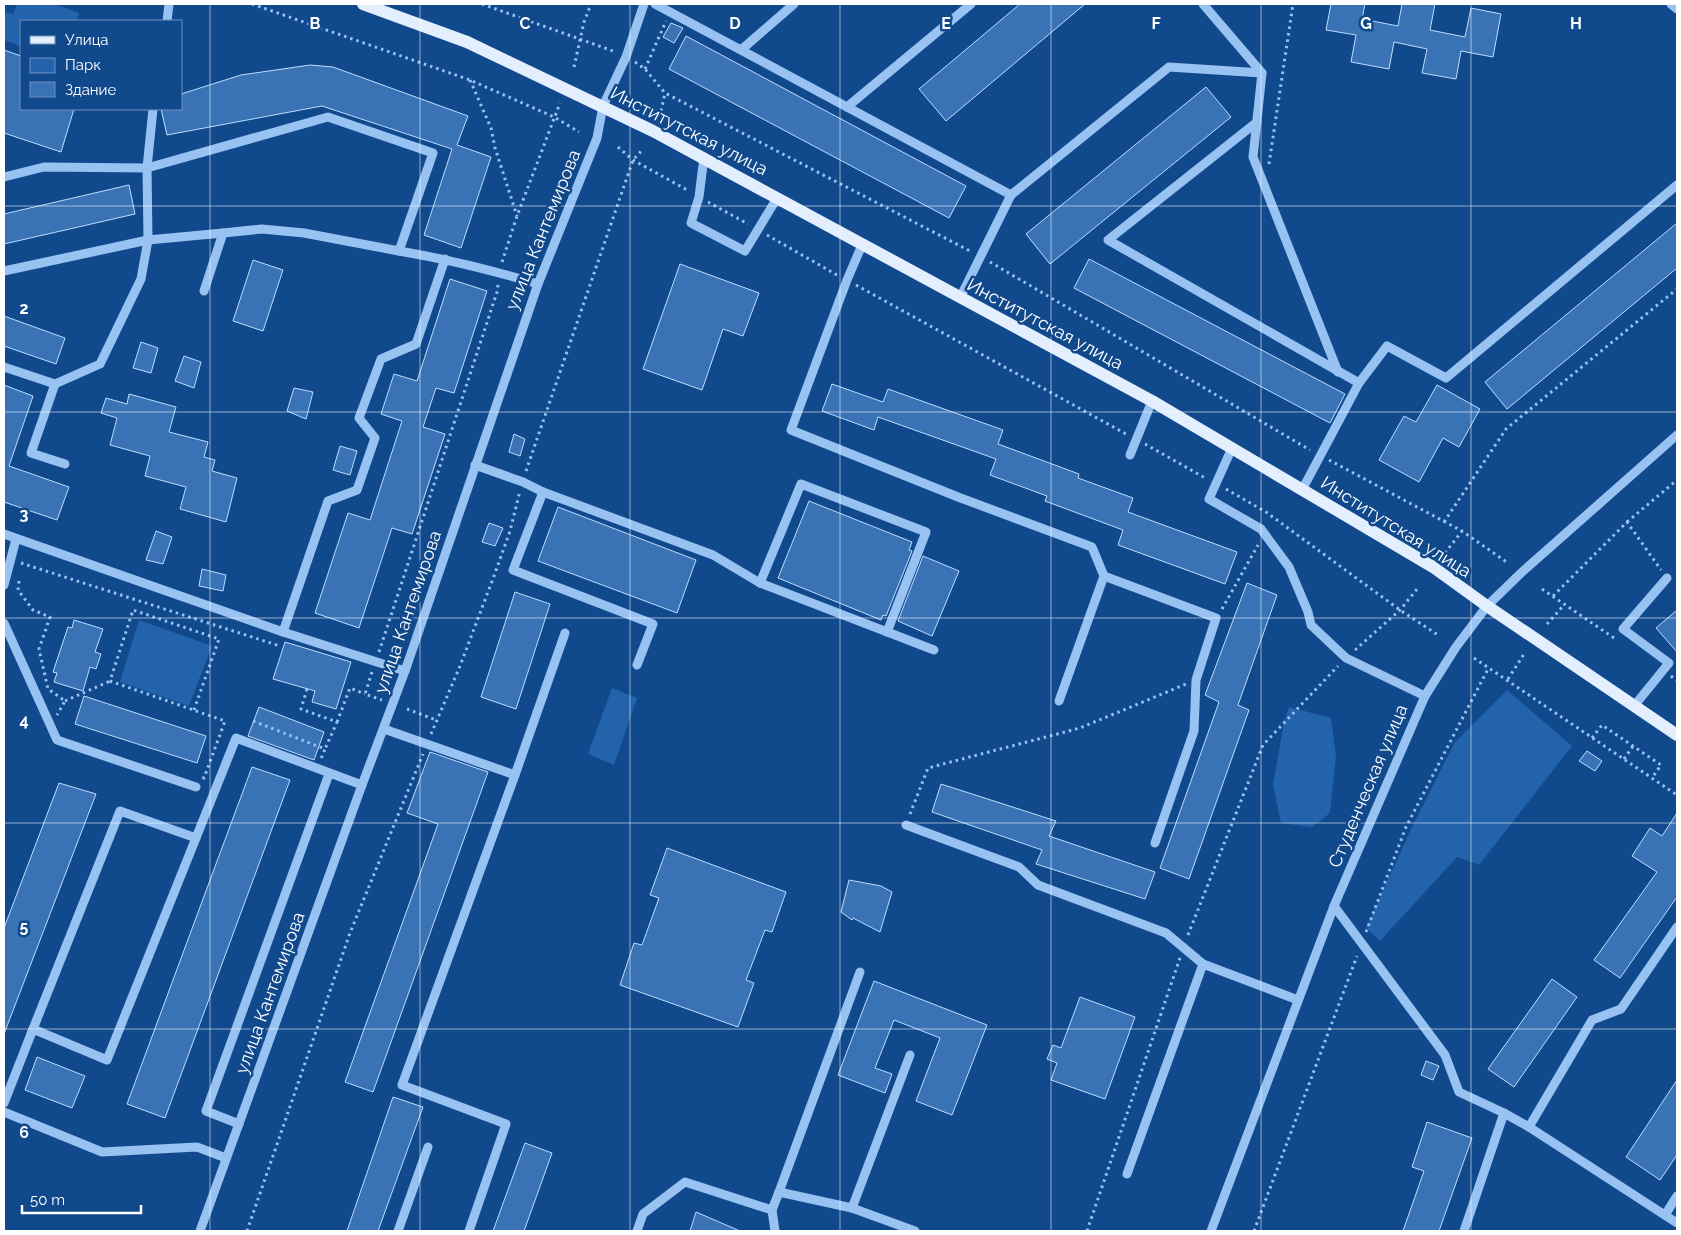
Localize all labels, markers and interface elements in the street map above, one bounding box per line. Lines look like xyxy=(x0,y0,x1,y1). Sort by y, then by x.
text: B xyxy=(310,14,321,33)
text: C xyxy=(520,14,531,33)
text: D xyxy=(729,14,741,33)
text: E xyxy=(941,14,951,33)
text: F xyxy=(1151,14,1161,33)
text: G xyxy=(1360,14,1372,33)
text: H xyxy=(1570,14,1582,33)
legend xyxy=(20,20,182,110)
text: Улица xyxy=(65,31,109,49)
text: Парк xyxy=(65,56,101,74)
text: Здание xyxy=(65,81,117,99)
street label: Институтская улица xyxy=(607,82,771,179)
street label: улица Кантемирова xyxy=(501,147,584,313)
street label: Институтская улица xyxy=(964,274,1127,374)
text: 2 xyxy=(19,299,29,318)
street label: Институтская улица xyxy=(1317,472,1475,581)
text: 3 xyxy=(20,505,29,524)
street label: улица Кантемирова xyxy=(370,528,445,696)
street label: Студенческая улица xyxy=(1324,701,1411,871)
text: 4 xyxy=(19,711,29,730)
street label: улица Кантемирова xyxy=(230,909,309,1077)
text: 5 xyxy=(20,917,29,936)
text: 6 xyxy=(19,1123,29,1142)
scale bar xyxy=(22,1182,141,1214)
text: 50 m xyxy=(30,1191,65,1209)

